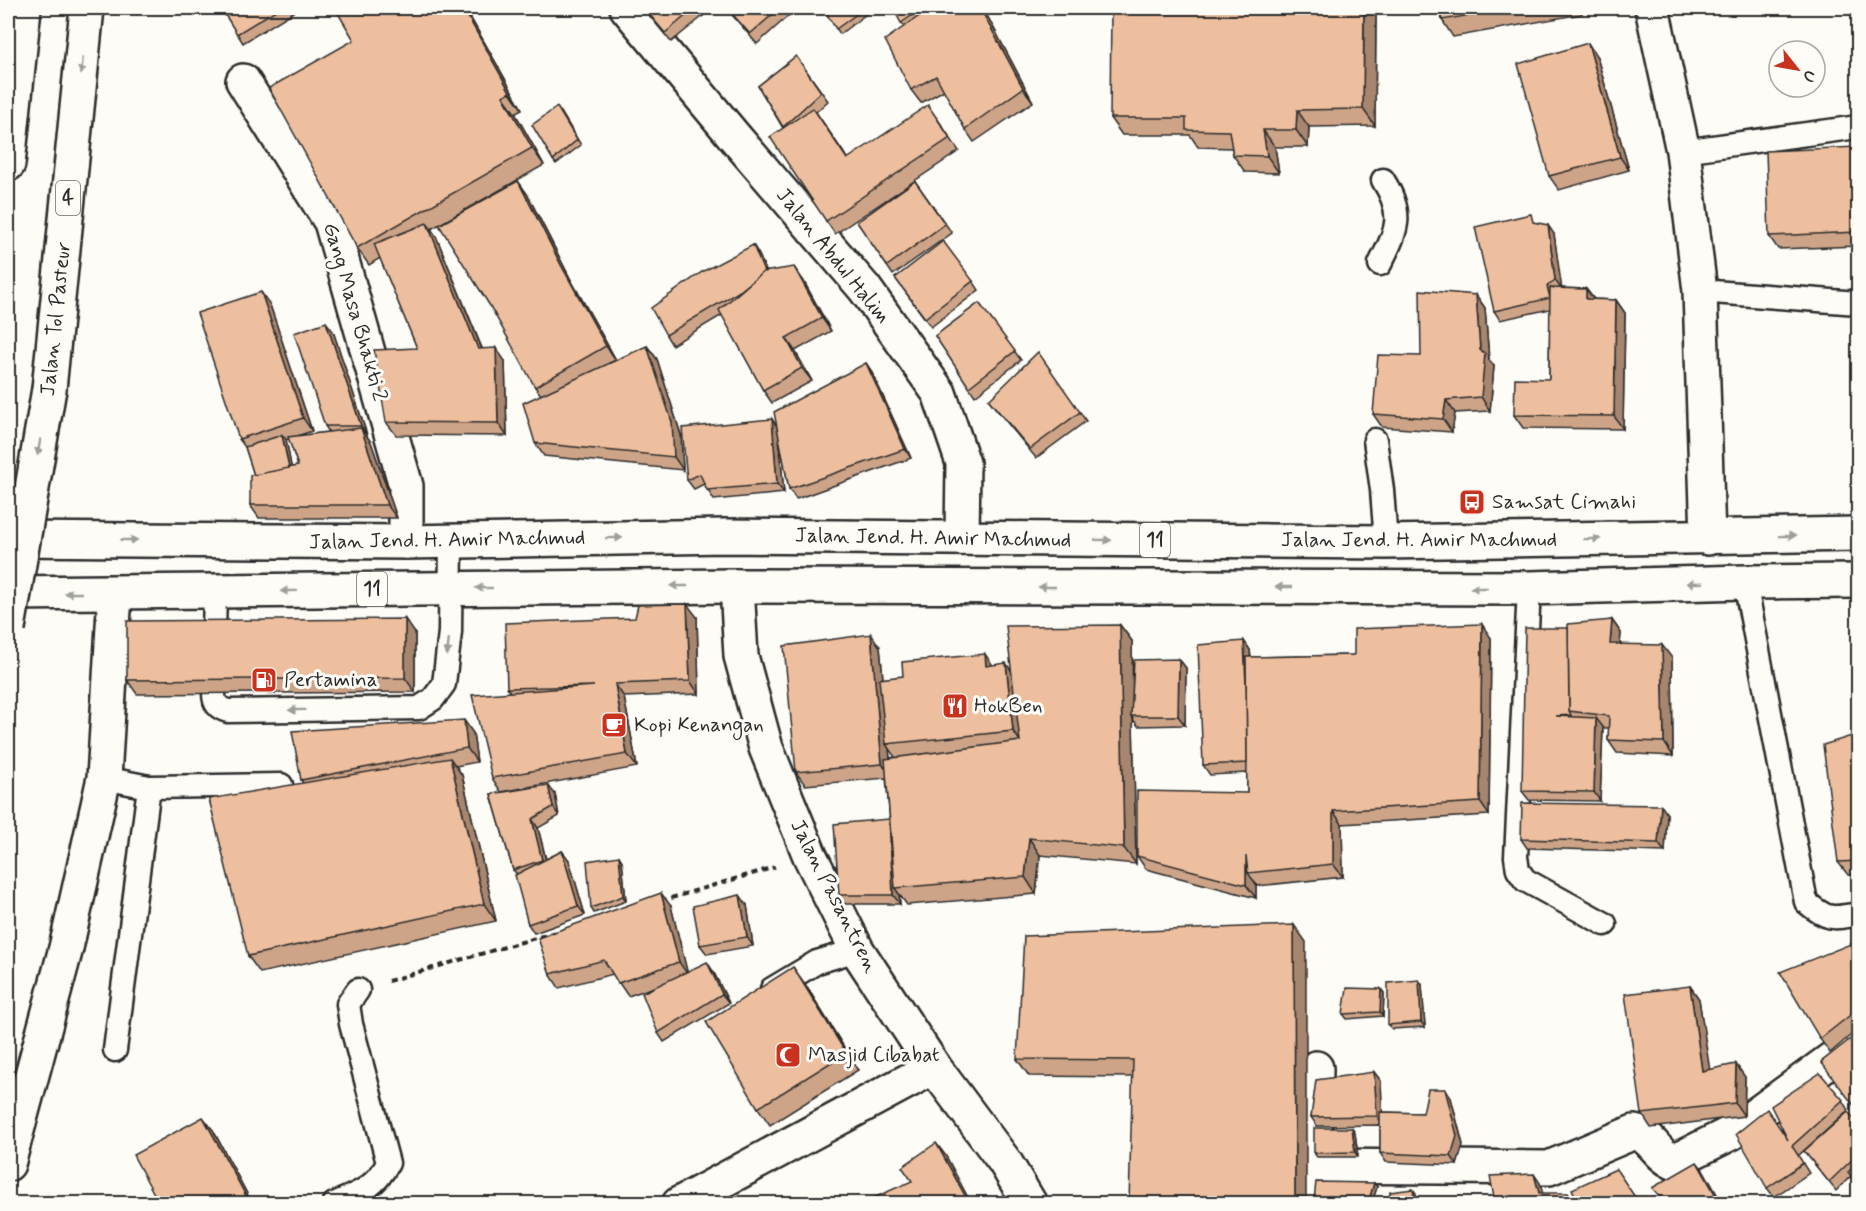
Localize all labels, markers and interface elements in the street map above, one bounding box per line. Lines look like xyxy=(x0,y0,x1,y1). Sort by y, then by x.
north arrow xyxy=(1767,39,1827,99)
one-way arrow xyxy=(77,56,87,75)
text: U xyxy=(1797,66,1820,86)
road number: 4 xyxy=(56,181,80,215)
street label: Jalan Abdul Halim xyxy=(770,182,896,330)
street label: Gang Masa Bhakti 2 xyxy=(315,220,394,405)
street label: Jalan Tol Pasteur xyxy=(34,240,78,398)
one-way arrow xyxy=(34,437,43,456)
bus stop icon: Samsat Cimahi xyxy=(1457,487,1487,517)
place label: Samsat Cimahi xyxy=(1492,488,1636,516)
street label: Jalan Jend. H. Amir Machmud xyxy=(795,522,1071,554)
road number: 11 xyxy=(1140,523,1170,557)
street label: Jalan Jend. H. Amir Machmud xyxy=(309,524,585,556)
street label: Jalan Jend. H. Amir Machmud xyxy=(1281,526,1557,554)
one-way arrow xyxy=(1778,531,1797,540)
one-way arrow xyxy=(605,533,624,543)
one-way arrow xyxy=(1583,534,1602,544)
one-way arrow xyxy=(119,535,138,545)
one-way arrow xyxy=(1094,535,1113,545)
road number: 11 xyxy=(357,572,387,606)
one-way arrow xyxy=(1686,579,1705,588)
one-way arrow xyxy=(669,582,688,591)
one-way arrow xyxy=(1038,582,1057,592)
one-way arrow xyxy=(1275,582,1294,592)
one-way arrow xyxy=(474,583,493,593)
one-way arrow xyxy=(1470,583,1489,593)
one-way arrow xyxy=(279,586,298,595)
one-way arrow xyxy=(63,588,82,598)
one-way arrow xyxy=(443,637,453,656)
fuel station icon: Pertamina xyxy=(249,665,279,695)
place label: Pertamina xyxy=(284,666,378,694)
restaurant icon: HokBen xyxy=(940,691,970,721)
place label: HokBen xyxy=(974,692,1042,720)
one-way arrow xyxy=(288,705,307,715)
cafe icon: Kopi Kenangan xyxy=(599,710,629,740)
place label: Kopi Kenangan xyxy=(634,711,764,740)
street label: Jalan Pasantren xyxy=(783,815,885,978)
mosque icon: Masjid Cibabat xyxy=(773,1040,803,1070)
place label: Masjid Cibabat xyxy=(808,1041,940,1069)

